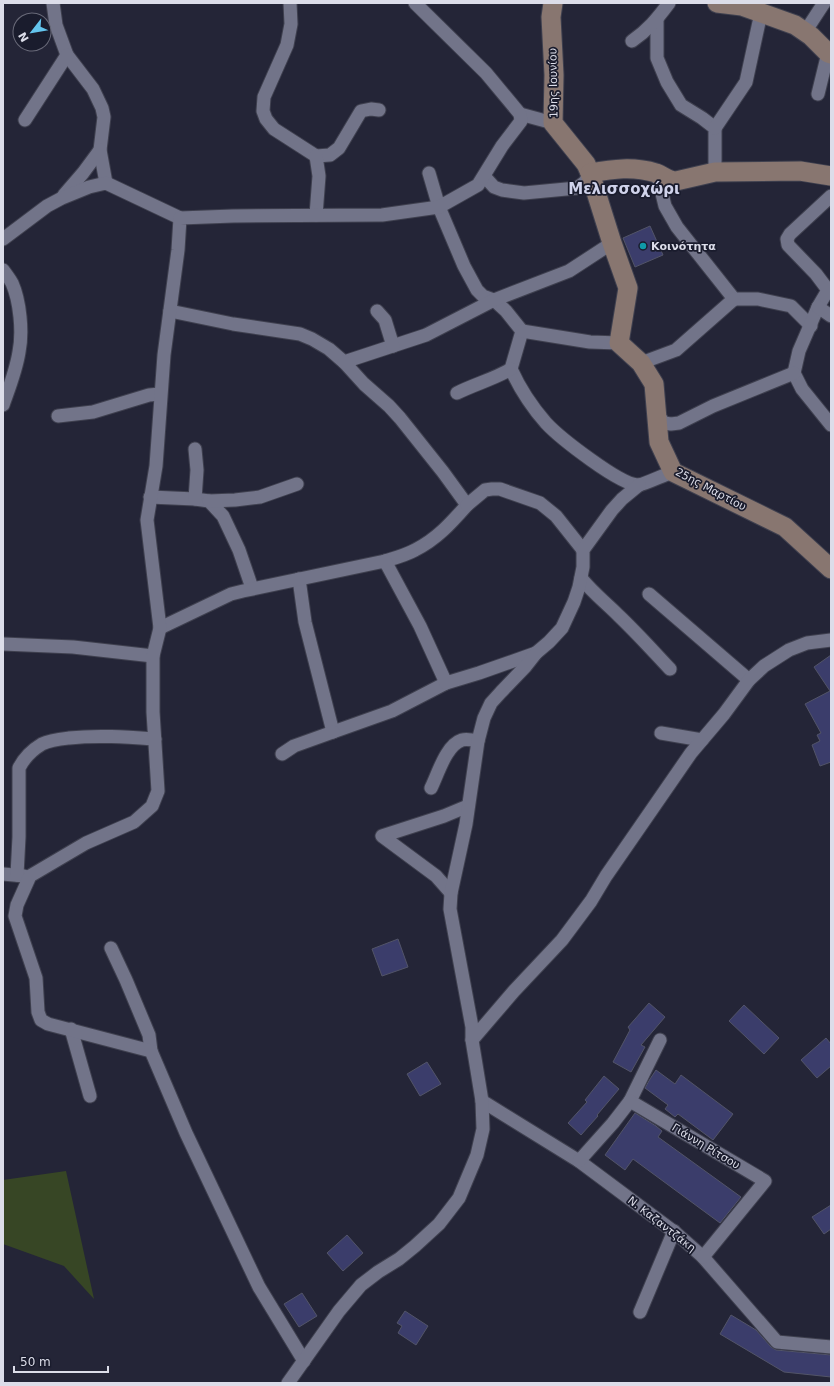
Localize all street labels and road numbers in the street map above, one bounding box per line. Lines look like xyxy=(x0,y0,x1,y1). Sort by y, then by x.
street label: 19ης Ιουνίου xyxy=(546,48,561,118)
street label: 25ης Μαρτίου xyxy=(673,465,748,514)
street label: Γιάννη Ρίτσου xyxy=(669,1121,742,1172)
street label: Ν. Καζαντζάκη xyxy=(625,1194,698,1255)

